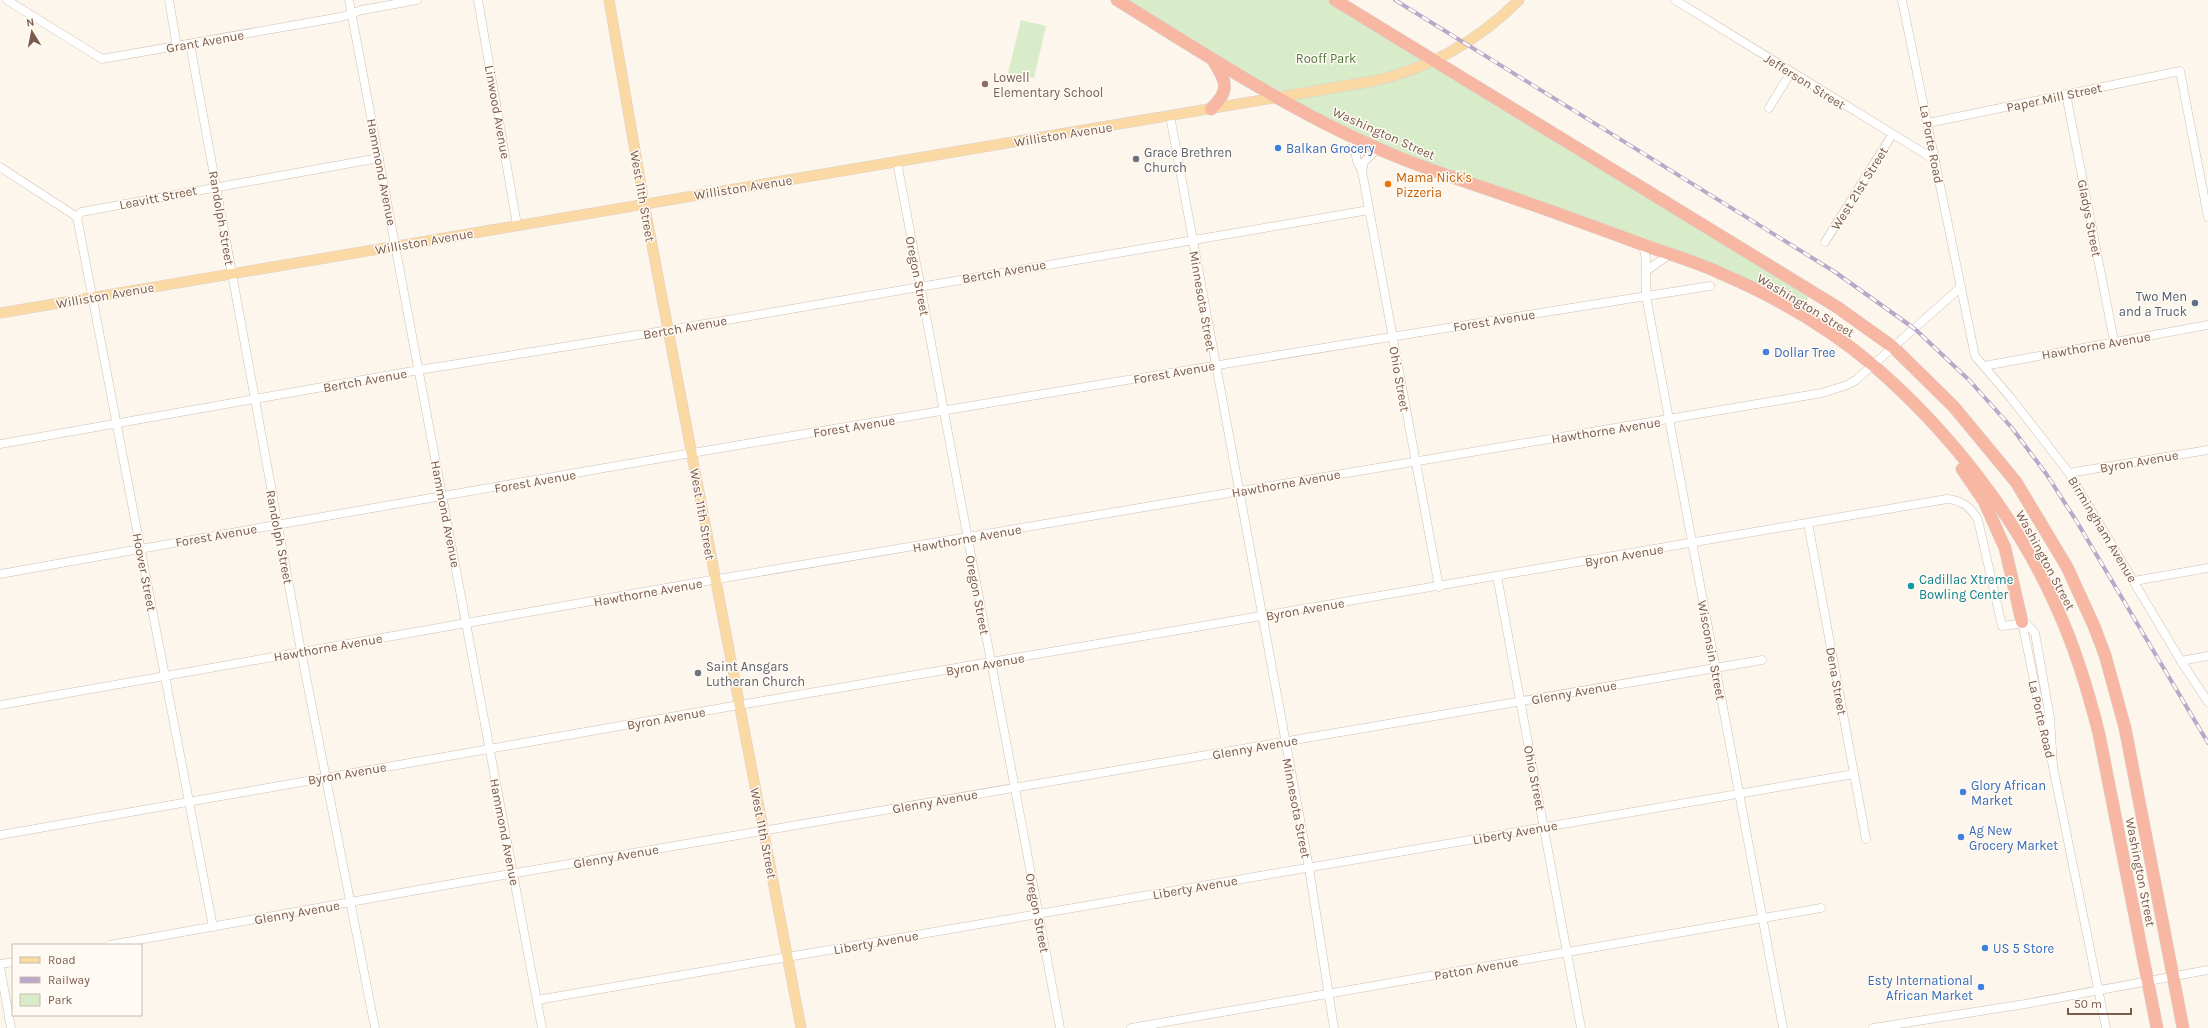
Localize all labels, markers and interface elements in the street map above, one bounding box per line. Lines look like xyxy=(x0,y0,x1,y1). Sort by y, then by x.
north arrow xyxy=(12,12,52,52)
text: N xyxy=(25,16,35,30)
street label: Grant Avenue xyxy=(165,27,246,56)
street label: Jefferson Street xyxy=(1761,50,1848,112)
park label: Rooff Park xyxy=(1296,51,1356,66)
street label: Linwood Avenue xyxy=(482,64,513,160)
place label: Lowell Elementary School xyxy=(993,70,1103,100)
marker: Lowell Elementary School xyxy=(980,79,990,89)
street label: Paper Mill Street xyxy=(2005,80,2103,115)
street label: La Porte Road xyxy=(1917,103,1946,185)
street label: Washington Street xyxy=(1330,104,1438,163)
street label: Hammond Avenue xyxy=(364,117,399,227)
street label: Williston Avenue xyxy=(1013,119,1114,150)
place label: Balkan Grocery xyxy=(1286,141,1375,156)
marker: Balkan Grocery xyxy=(1273,143,1283,153)
street label: West 21st Street xyxy=(1828,144,1891,233)
place label: Grace Brethren Church xyxy=(1144,145,1232,175)
street label: West 11th Street xyxy=(627,149,658,243)
marker: Grace Brethren Church xyxy=(1131,154,1141,164)
street label: Randolph Street xyxy=(206,170,237,267)
place label: Mama Nick's Pizzeria xyxy=(1396,170,1472,200)
street label: Williston Avenue xyxy=(693,172,794,203)
street label: Gladys Street xyxy=(2075,178,2104,258)
marker: Mama Nick's Pizzeria xyxy=(1383,179,1393,189)
street label: Leavitt Street xyxy=(118,183,198,212)
street label: Williston Avenue xyxy=(374,225,475,257)
street label: Oregon Street xyxy=(902,235,933,317)
street label: Minnesota Street xyxy=(1186,250,1219,353)
street label: Bertch Avenue xyxy=(961,257,1047,286)
street label: Washington Street xyxy=(1754,270,1857,340)
street label: Williston Avenue xyxy=(55,279,156,311)
place label: Two Men and a Truck xyxy=(2119,289,2187,319)
marker: Two Men and a Truck xyxy=(2190,298,2200,308)
street label: Forest Avenue xyxy=(1452,307,1536,334)
street label: Bertch Avenue xyxy=(642,313,728,342)
street label: Hawthorne Avenue xyxy=(2041,328,2152,362)
street label: Ohio Street xyxy=(1386,345,1413,413)
place label: Dollar Tree xyxy=(1774,345,1836,360)
marker: Dollar Tree xyxy=(1761,347,1771,357)
street label: Forest Avenue xyxy=(1132,358,1216,387)
street label: Bertch Avenue xyxy=(322,366,408,395)
street label: Forest Avenue xyxy=(812,413,896,440)
street label: Hawthorne Avenue xyxy=(1550,414,1662,447)
street label: Byron Avenue xyxy=(2099,447,2180,476)
street label: Hammond Avenue xyxy=(428,459,463,569)
street label: Hawthorne Avenue xyxy=(1231,466,1342,500)
street label: Forest Avenue xyxy=(493,467,577,496)
street label: West 11th Street xyxy=(687,467,718,561)
street label: Birmingham Avenue xyxy=(2065,474,2140,585)
street label: Randolph Street xyxy=(263,489,296,586)
street label: Washington Street xyxy=(2013,508,2078,613)
street label: Forest Avenue xyxy=(174,521,258,550)
street label: Hawthorne Avenue xyxy=(912,521,1023,555)
street label: Hoover Street xyxy=(130,532,159,613)
street label: Byron Avenue xyxy=(1584,541,1665,570)
street label: Oregon Street xyxy=(962,554,993,636)
place label: Cadillac Xtreme Bowling Center xyxy=(1919,572,2014,602)
street label: Hawthorne Avenue xyxy=(593,575,704,609)
marker: Cadillac Xtreme Bowling Center xyxy=(1906,581,1916,591)
street label: Byron Avenue xyxy=(1265,595,1346,624)
street label: Wisconsin Street xyxy=(1694,599,1729,701)
street label: Hawthorne Avenue xyxy=(273,630,384,664)
street label: Dena Street xyxy=(1823,646,1850,716)
street label: Byron Avenue xyxy=(945,650,1026,679)
place label: Saint Ansgars Lutheran Church xyxy=(706,659,805,689)
marker: Saint Ansgars Lutheran Church xyxy=(693,668,703,678)
street label: Glenny Avenue xyxy=(1530,678,1618,707)
street label: La Porte Road xyxy=(2025,678,2058,760)
street label: Byron Avenue xyxy=(626,704,707,733)
street label: Glenny Avenue xyxy=(1211,733,1299,762)
street label: Ohio Street xyxy=(1521,744,1548,812)
street label: Minnesota Street xyxy=(1279,757,1314,860)
street label: Byron Avenue xyxy=(307,759,388,788)
street label: Hammond Avenue xyxy=(487,777,522,887)
place label: Glory African Market xyxy=(1971,778,2046,808)
street label: West 11th Street xyxy=(747,786,780,880)
street label: Glenny Avenue xyxy=(891,787,979,816)
marker: Glory African Market xyxy=(1958,787,1968,797)
street label: Washington Street xyxy=(2123,816,2158,928)
street label: Liberty Avenue xyxy=(1472,818,1559,847)
place label: Ag New Grocery Market xyxy=(1969,823,2058,853)
marker: Ag New Grocery Market xyxy=(1956,832,1966,842)
street label: Glenny Avenue xyxy=(572,842,660,871)
street label: Oregon Street xyxy=(1022,872,1053,954)
street label: Liberty Avenue xyxy=(1152,873,1239,902)
street label: Glenny Avenue xyxy=(253,898,341,927)
street label: Liberty Avenue xyxy=(833,928,920,957)
place label: US 5 Store xyxy=(1993,941,2054,956)
marker: US 5 Store xyxy=(1980,943,1990,953)
legend xyxy=(12,944,142,1016)
text: Road xyxy=(48,953,76,967)
street label: Patton Avenue xyxy=(1433,954,1520,983)
text: Railway xyxy=(48,973,90,987)
place label: Esty International African Market xyxy=(1868,973,1973,1003)
marker: Esty International African Market xyxy=(1976,982,1986,992)
scale bar xyxy=(2068,990,2131,1016)
text: Park xyxy=(48,993,73,1007)
text: 50 m xyxy=(2074,997,2102,1011)

